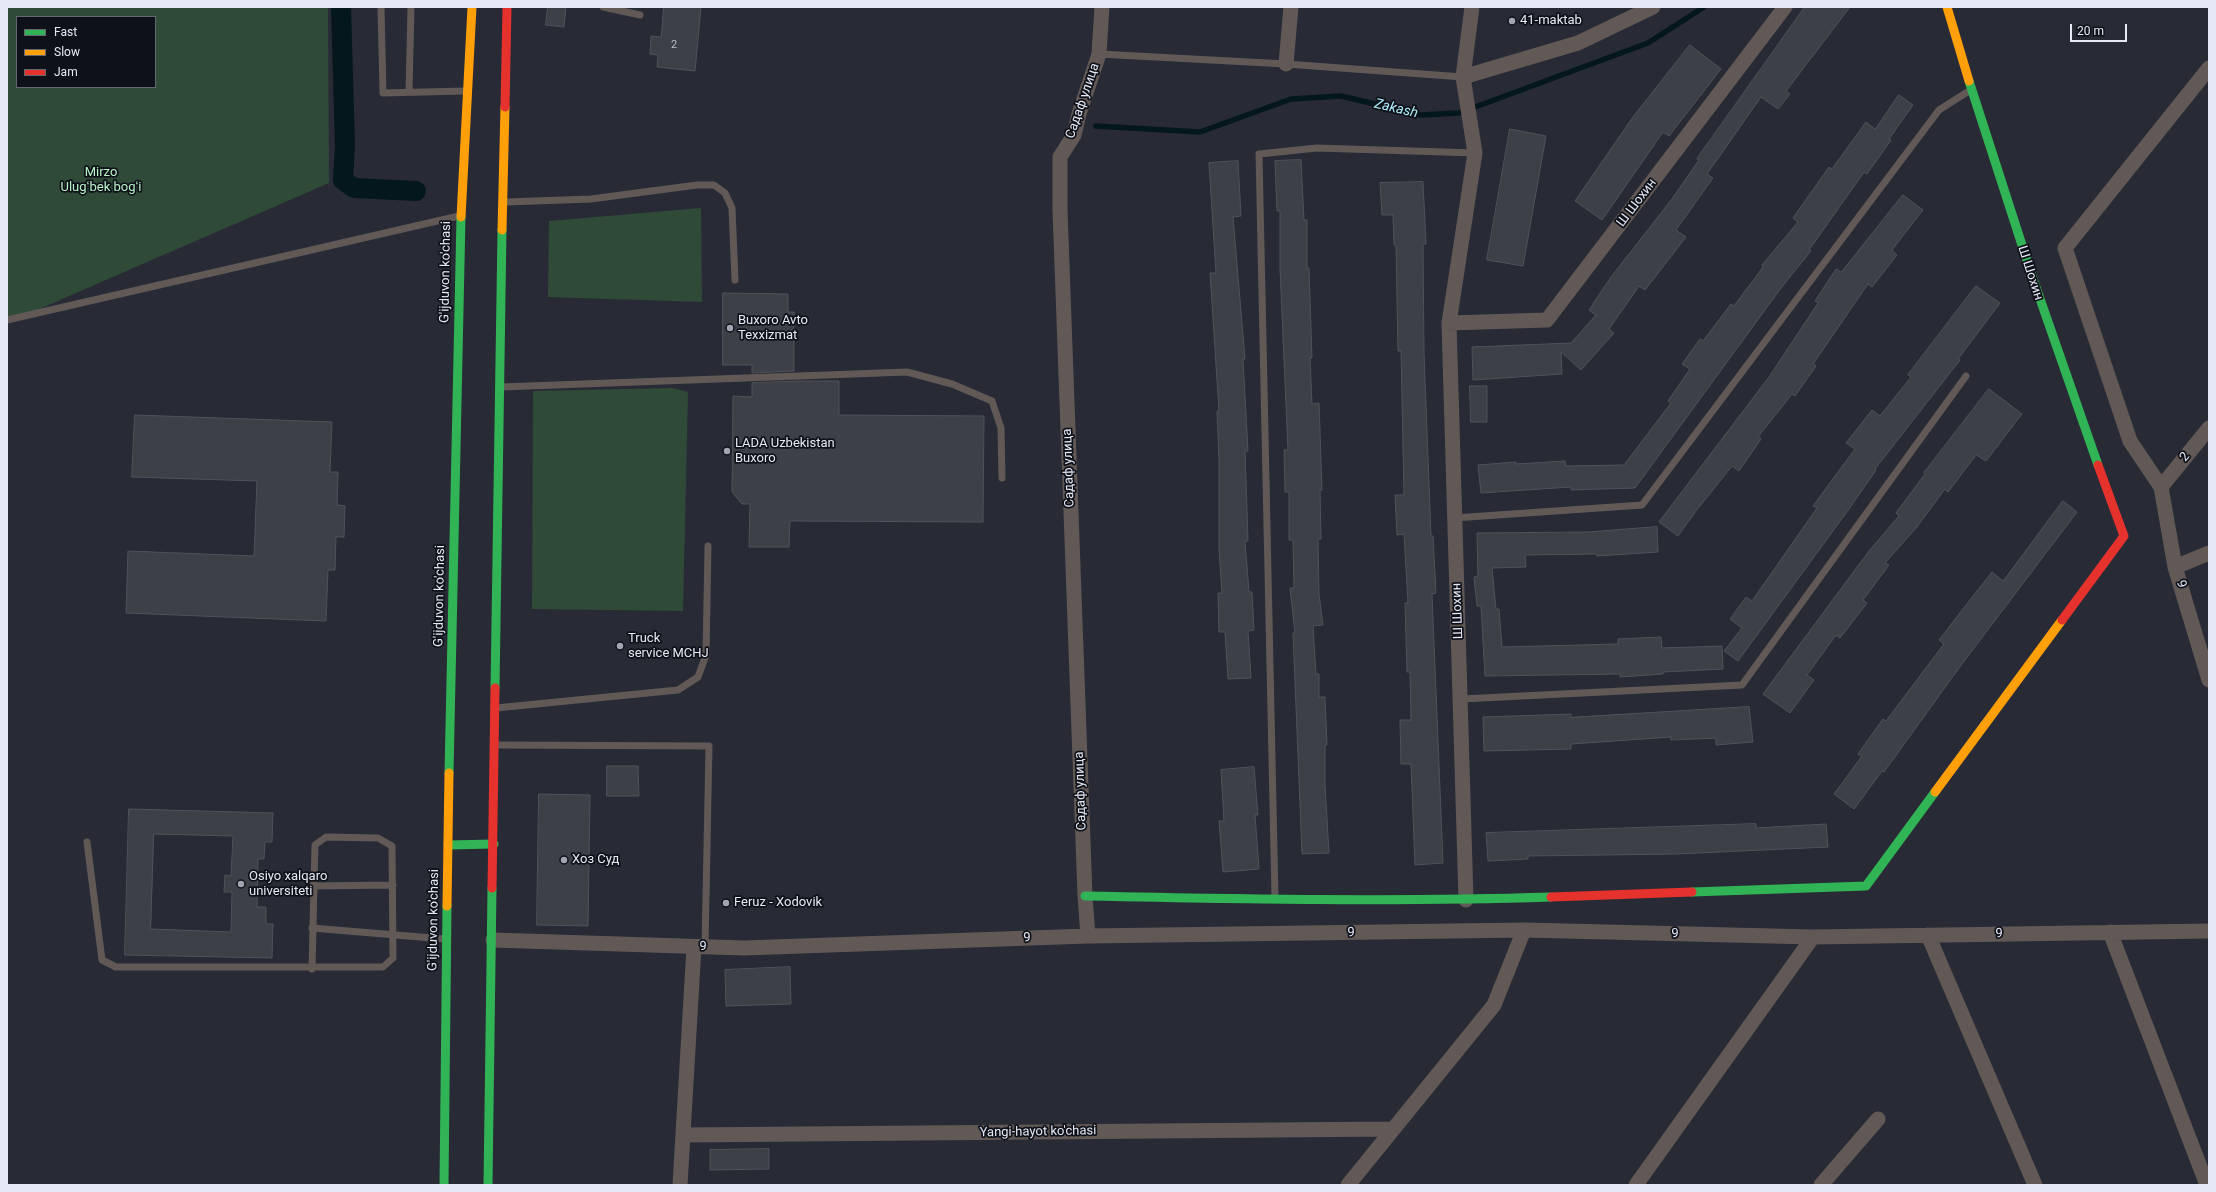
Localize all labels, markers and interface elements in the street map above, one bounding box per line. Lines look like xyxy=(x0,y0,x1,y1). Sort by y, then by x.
place label: 41-maktab xyxy=(1520,13,1582,29)
legend xyxy=(16,16,156,88)
marker: 41-maktab xyxy=(1507,16,1517,26)
scale bar xyxy=(2072,16,2129,42)
text: 20 m xyxy=(2077,24,2104,38)
text: Fast xyxy=(54,25,77,39)
house number: 2 xyxy=(671,38,677,52)
text: Slow xyxy=(54,45,80,59)
street label: Садаф улица xyxy=(1063,61,1103,141)
text: Jam xyxy=(54,65,78,79)
water label: Zakash xyxy=(1373,96,1419,122)
park label: Mirzo Ulugʻbek bogʻi xyxy=(60,165,142,196)
street label: Ш Шохин xyxy=(1614,176,1660,230)
street label: G'ijduvon ko'chasi xyxy=(437,221,455,323)
street label: Ш Шохин xyxy=(2014,244,2046,302)
place label: Buxoro Avto Texxizmat xyxy=(738,313,808,344)
marker: Buxoro Avto Texxizmat xyxy=(725,323,735,333)
street label: Садаф улица xyxy=(1060,428,1078,508)
place label: LADA Uzbekistan Buxoro xyxy=(735,436,835,467)
marker: LADA Uzbekistan Buxoro xyxy=(722,446,732,456)
street label: 2 xyxy=(2177,449,2193,465)
street label: G'ijduvon ko'chasi xyxy=(431,545,449,647)
street label: 9 xyxy=(2172,578,2190,590)
street label: Ш Шохин xyxy=(1449,583,1467,639)
place label: Truck service MCHJ xyxy=(628,631,709,662)
marker: Truck service MCHJ xyxy=(615,641,625,651)
street label: Садаф улица xyxy=(1072,751,1090,831)
place label: Хоз Суд xyxy=(572,852,619,868)
marker: Хоз Суд xyxy=(559,855,569,865)
place label: Osiyo xalqaro universiteti xyxy=(249,869,327,900)
street label: G'ijduvon ko'chasi xyxy=(425,869,443,971)
marker: Osiyo xalqaro universiteti xyxy=(236,879,246,889)
place label: Feruz - Xodovik xyxy=(734,895,822,911)
marker: Feruz - Xodovik xyxy=(721,898,731,908)
street label: 9 xyxy=(1347,925,1355,941)
street label: 9 xyxy=(1671,926,1679,942)
street label: 9 xyxy=(1995,926,2003,942)
street label: 9 xyxy=(1023,930,1031,946)
street label: 9 xyxy=(699,939,707,955)
street label: Yangi-hayot ko'chasi xyxy=(980,1123,1096,1141)

